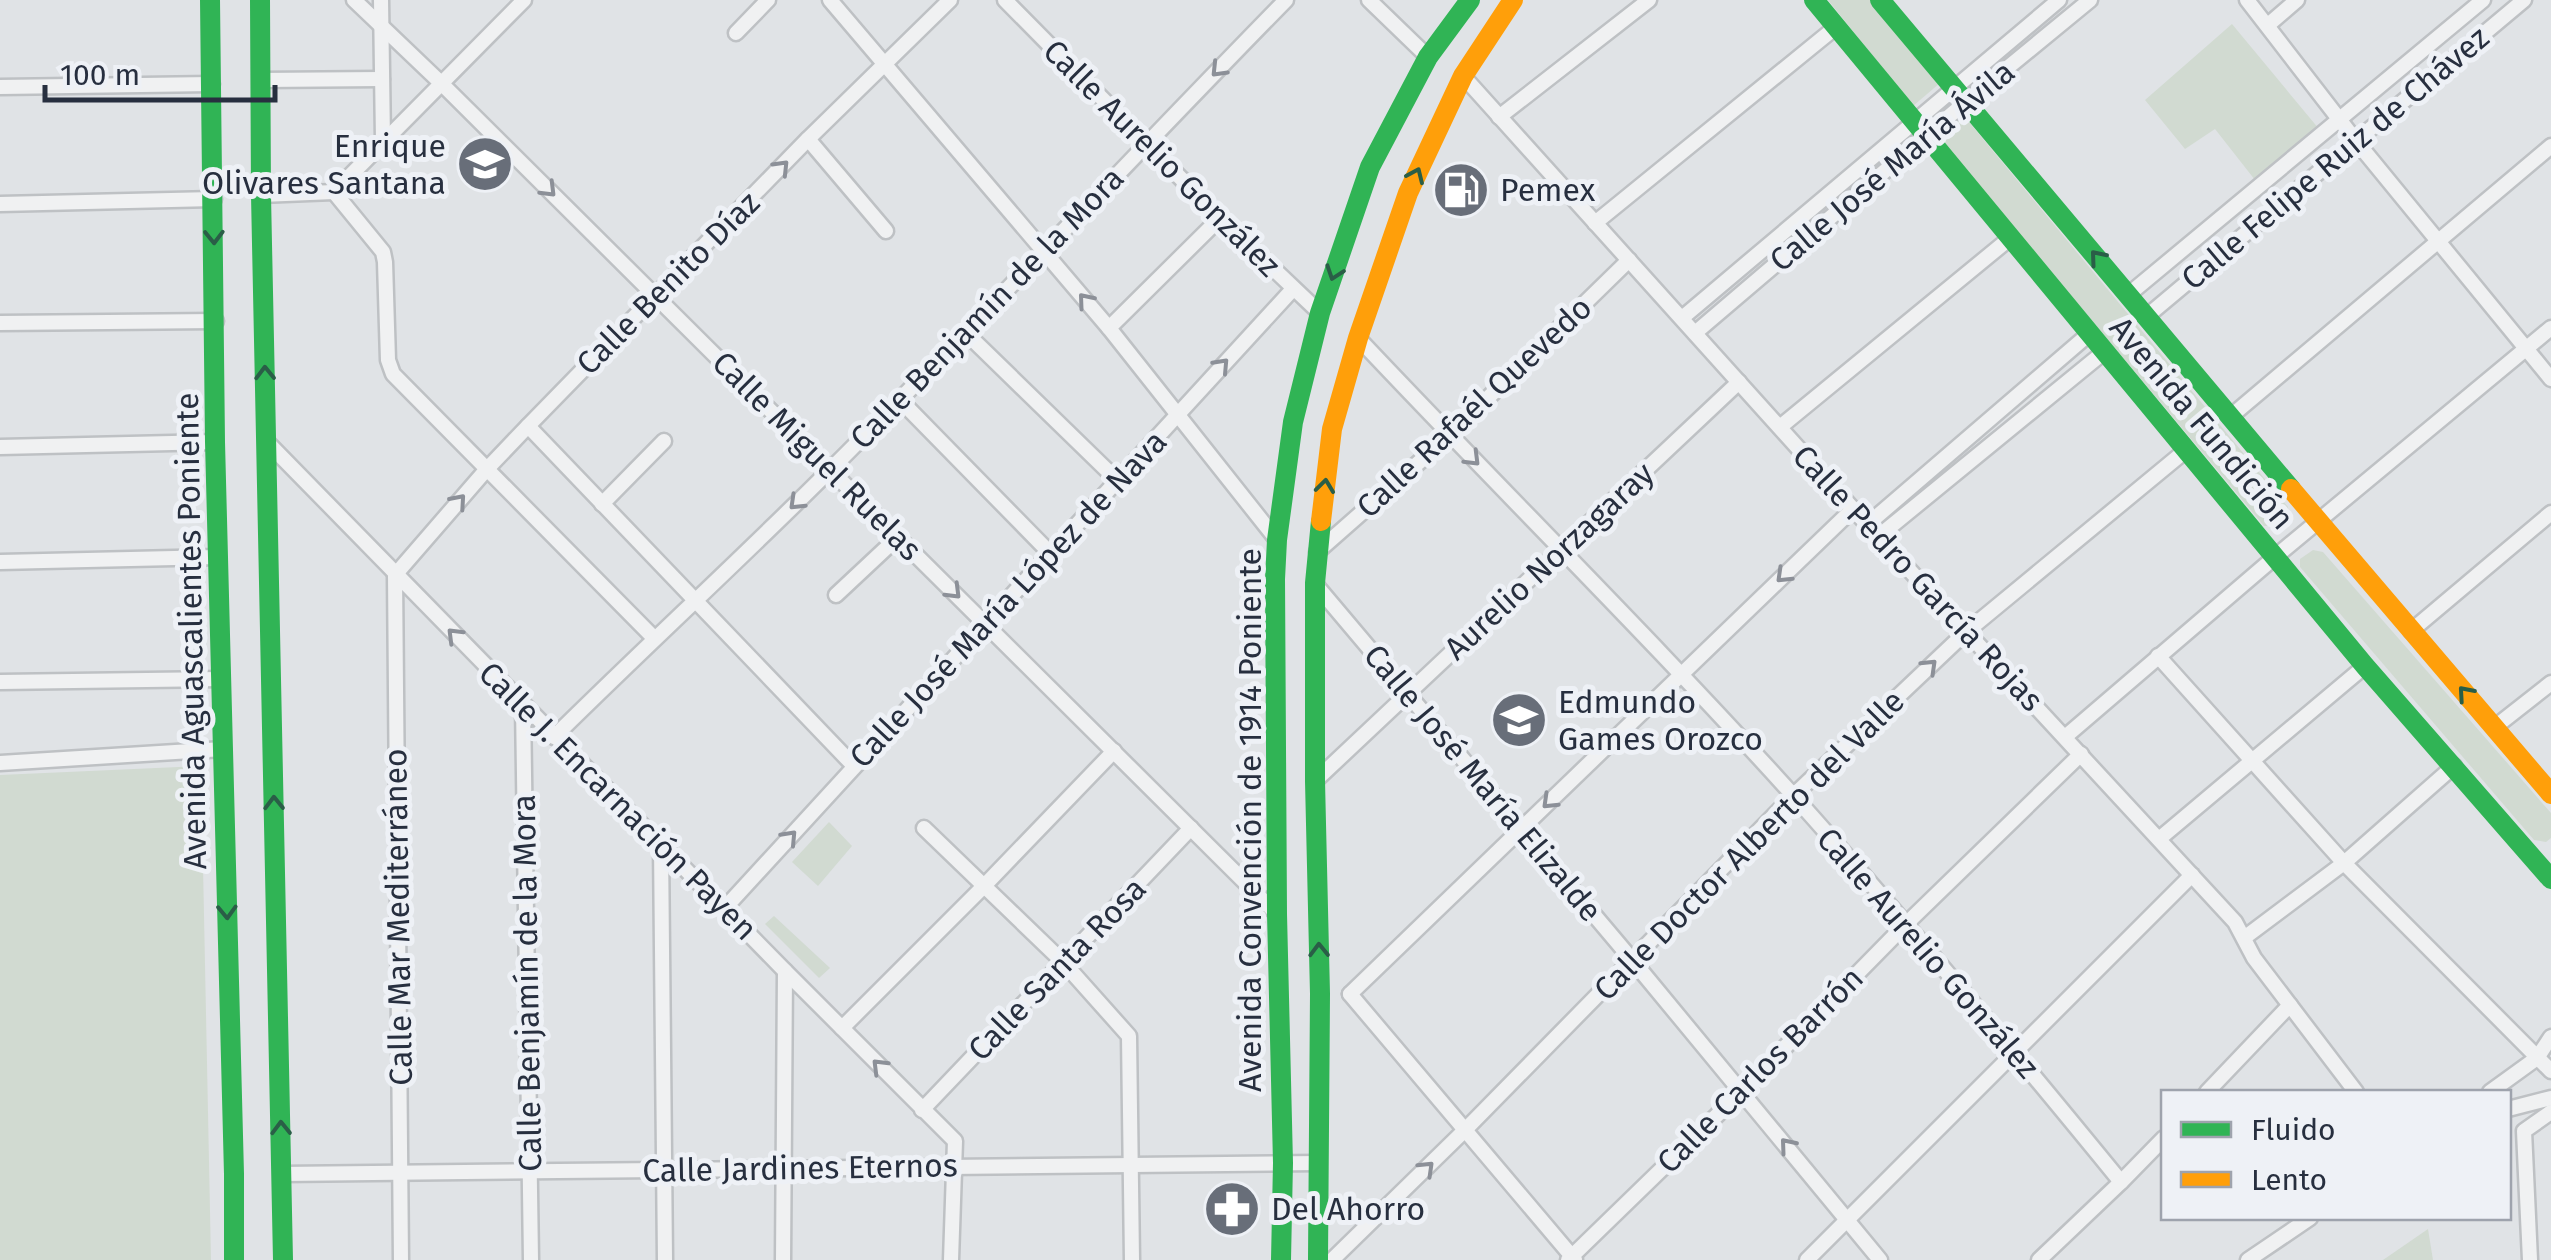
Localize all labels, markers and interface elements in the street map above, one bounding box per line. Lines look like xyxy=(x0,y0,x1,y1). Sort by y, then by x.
street label: Calle Felipe Ruiz de Chávez xyxy=(2174,18,2496,298)
street label: Calle Aurelio González xyxy=(1036,32,1288,284)
scale bar xyxy=(45,40,275,102)
street label: Calle José María Ávila xyxy=(1762,53,2022,279)
text: 100 m xyxy=(60,57,140,93)
one-way arrow xyxy=(1212,58,1230,76)
place label: Enrique Olivares Santana xyxy=(202,127,446,202)
school or university icon: Enrique Olivares Santana xyxy=(455,134,515,194)
street label: Calle Benjamín de la Mora xyxy=(842,159,1132,457)
one-way arrow xyxy=(770,160,788,178)
fuel station icon: Pemex xyxy=(1431,160,1491,220)
one-way arrow xyxy=(1404,167,1424,185)
place label: Pemex xyxy=(1500,171,1596,209)
one-way arrow xyxy=(538,179,556,197)
street label: Calle Benito Díaz xyxy=(569,184,767,382)
one-way arrow xyxy=(204,230,225,246)
one-way arrow xyxy=(2091,251,2109,269)
one-way arrow xyxy=(1325,264,1345,281)
street label: Calle Rafaél Quevedo xyxy=(1349,288,1599,526)
one-way arrow xyxy=(1079,293,1097,311)
street label: Avenida Fundición xyxy=(2102,309,2302,537)
street label: Calle Miguel Ruelas xyxy=(705,344,929,568)
one-way arrow xyxy=(1210,358,1228,377)
one-way arrow xyxy=(254,364,275,380)
street label: Avenida Aguascalientes Poniente xyxy=(168,392,214,870)
street label: Calle José María López de Nava xyxy=(842,423,1174,775)
street label: Calle Pedro García Rojas xyxy=(1785,437,2051,719)
one-way arrow xyxy=(1462,448,1480,466)
street label: Aurelio Norzagaray xyxy=(1437,454,1662,668)
one-way arrow xyxy=(1314,478,1335,494)
one-way arrow xyxy=(789,491,808,509)
one-way arrow xyxy=(447,494,465,513)
street label: Avenida Convención de 1914 Poniente xyxy=(1231,548,1269,1092)
one-way arrow xyxy=(1777,565,1795,583)
one-way arrow xyxy=(942,580,960,598)
one-way arrow xyxy=(448,628,466,646)
street label: Calle José María Elizalde xyxy=(1356,637,1610,929)
street label: Calle J. Encarnación Payen xyxy=(471,654,765,948)
one-way arrow xyxy=(1918,660,1936,678)
street label: Calle Doctor Alberto del Valle xyxy=(1586,682,1912,1008)
place label: Edmundo Games Orozco xyxy=(1558,683,1763,758)
one-way arrow xyxy=(2458,686,2476,705)
school or university icon: Edmundo Games Orozco xyxy=(1489,690,1549,750)
street label: Calle Mar Mediterráneo xyxy=(376,748,420,1086)
one-way arrow xyxy=(1543,790,1561,808)
one-way arrow xyxy=(263,794,284,810)
street label: Calle Benjamín de la Mora xyxy=(505,794,549,1172)
street label: Calle Aurelio González xyxy=(1809,820,2047,1086)
one-way arrow xyxy=(778,830,796,849)
street label: Calle Santa Rosa xyxy=(960,870,1154,1068)
one-way arrow xyxy=(216,906,238,921)
one-way arrow xyxy=(1308,942,1330,958)
street label: Calle Carlos Barrón xyxy=(1649,959,1871,1181)
one-way arrow xyxy=(872,1059,890,1077)
legend xyxy=(2161,1090,2511,1220)
text: Fluido xyxy=(2251,1112,2336,1148)
one-way arrow xyxy=(270,1119,291,1135)
one-way arrow xyxy=(1781,1139,1799,1157)
street label: Calle Jardines Eternos xyxy=(642,1146,958,1190)
one-way arrow xyxy=(1415,1161,1433,1179)
text: Lento xyxy=(2251,1162,2327,1198)
pharmacy icon: Del Ahorro xyxy=(1202,1179,1262,1239)
place label: Del Ahorro xyxy=(1271,1190,1425,1228)

